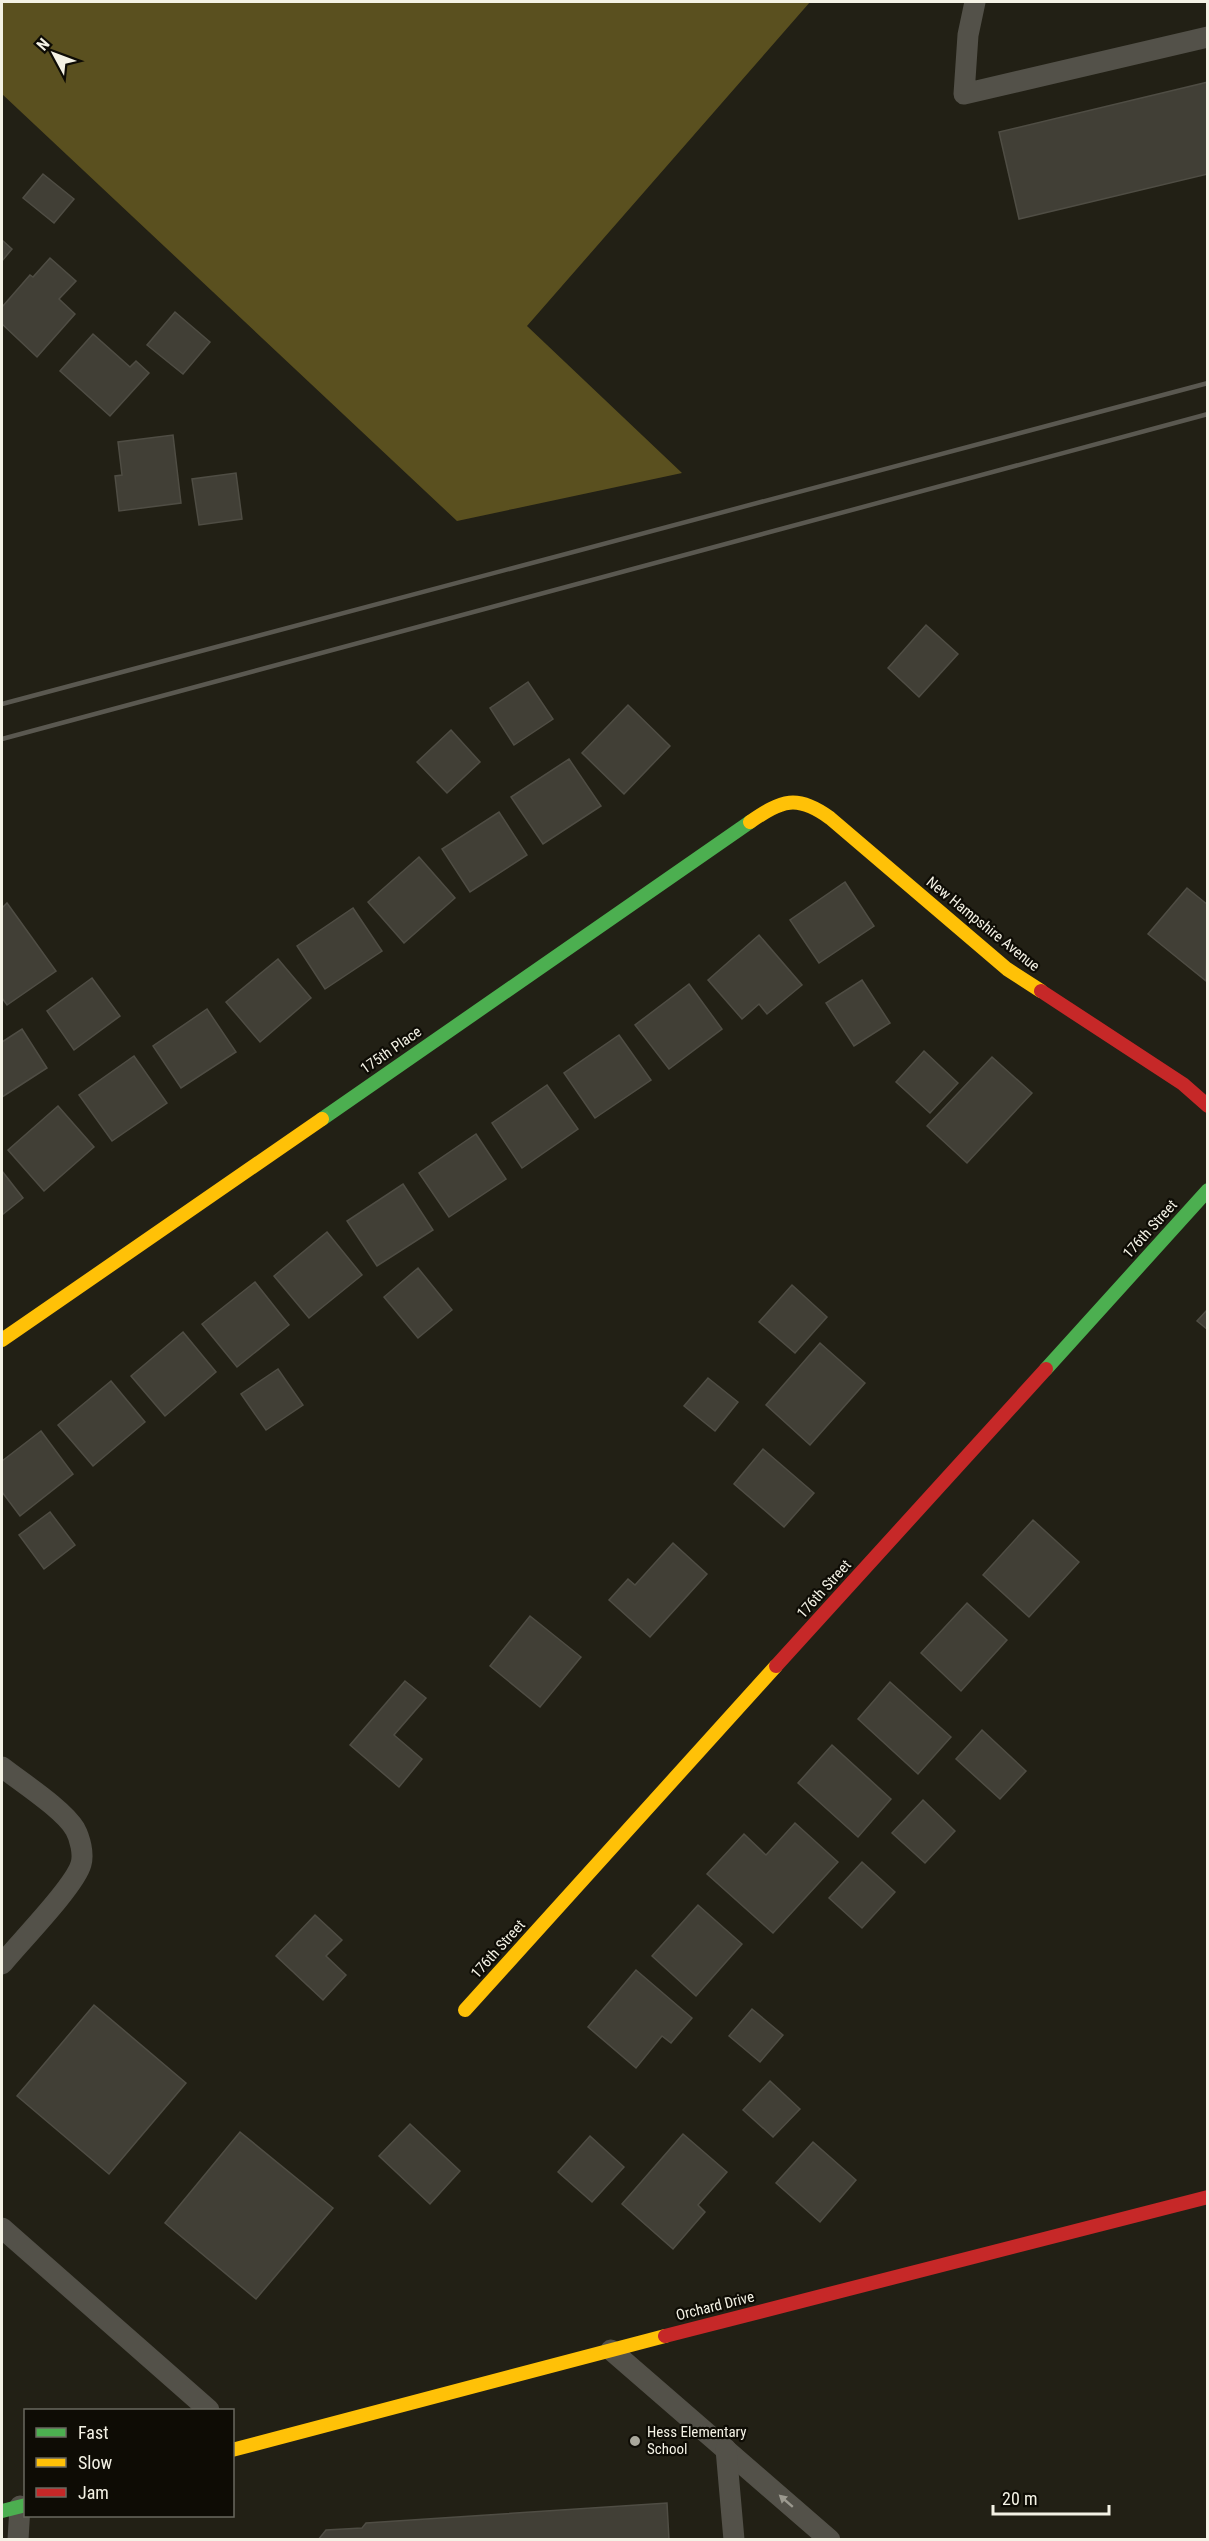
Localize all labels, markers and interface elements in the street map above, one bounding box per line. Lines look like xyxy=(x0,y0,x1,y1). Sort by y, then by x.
north arrow xyxy=(24,24,84,84)
text: N xyxy=(33,35,53,54)
street label: New Hampshire Avenue xyxy=(923,873,1043,975)
street label: 175th Place xyxy=(357,1022,425,1078)
street label: 176th Street xyxy=(1119,1196,1181,1262)
street label: 176th Street xyxy=(793,1556,855,1622)
street label: 176th Street xyxy=(467,1916,529,1982)
street label: Orchard Drive xyxy=(674,2288,756,2324)
legend xyxy=(24,2409,234,2517)
text: Fast xyxy=(78,2422,109,2443)
place label: Hess Elementary School xyxy=(647,2423,747,2458)
marker: Hess Elementary School xyxy=(628,2434,642,2448)
text: Slow xyxy=(78,2452,113,2473)
scale bar xyxy=(993,2478,1108,2516)
text: Jam xyxy=(78,2482,109,2503)
text: 20 m xyxy=(1002,2488,1037,2509)
one-way arrow xyxy=(779,2495,794,2508)

